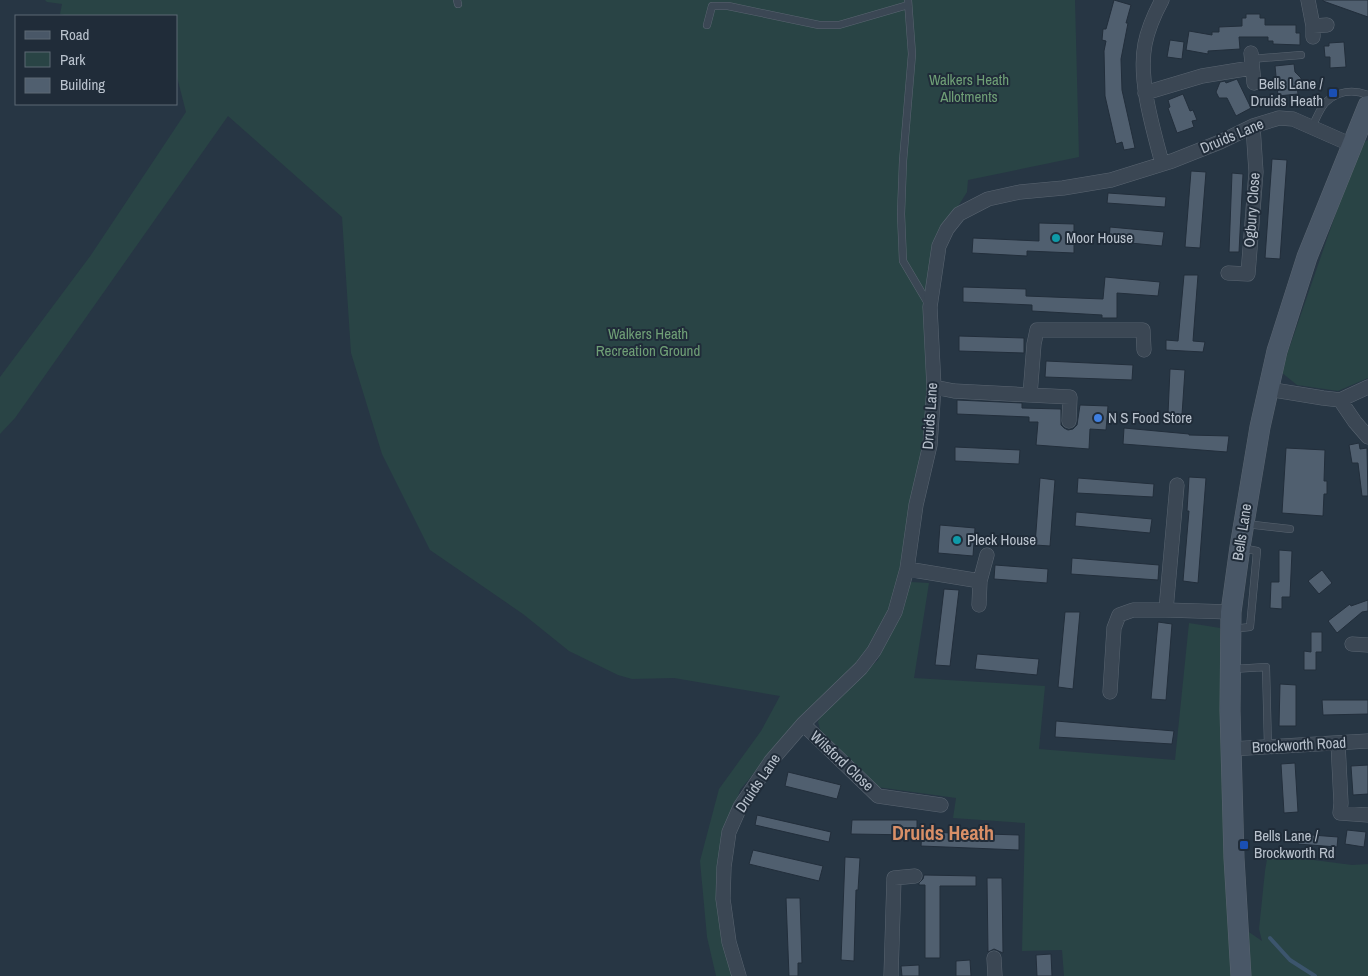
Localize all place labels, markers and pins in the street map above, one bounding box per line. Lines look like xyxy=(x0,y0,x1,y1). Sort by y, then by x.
place label: Bells Lane / Druids Heath xyxy=(1251,73,1324,111)
marker: Bells Lane / Druids Heath xyxy=(1327,87,1339,99)
place label: Moor House xyxy=(1066,227,1133,248)
marker: Moor House xyxy=(1050,232,1062,244)
place label: N S Food Store xyxy=(1108,407,1192,428)
marker: N S Food Store xyxy=(1092,412,1104,424)
place label: Pleck House xyxy=(967,529,1036,550)
marker: Pleck House xyxy=(951,534,963,546)
place label: Bells Lane / Brockworth Rd xyxy=(1254,825,1335,863)
marker: Bells Lane / Brockworth Rd xyxy=(1238,839,1250,851)

